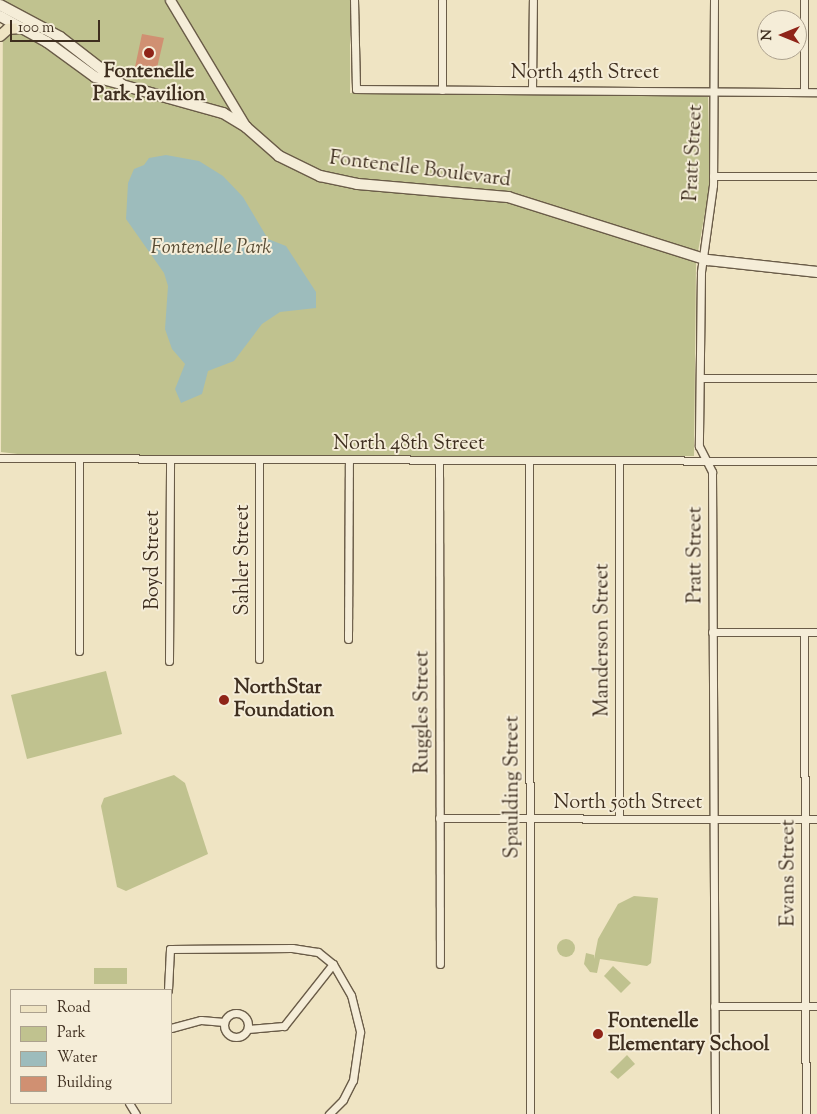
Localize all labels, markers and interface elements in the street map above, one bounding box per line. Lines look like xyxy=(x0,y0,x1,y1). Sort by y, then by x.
scale bar xyxy=(12,10,102,42)
north arrow xyxy=(757,10,807,60)
text: 100 m xyxy=(18,18,54,39)
text: N xyxy=(758,29,778,41)
marker: Fontenelle Park Pavilion xyxy=(143,47,155,59)
place label: Fontenelle Park Pavilion xyxy=(93,61,205,108)
street label: North 45th Street xyxy=(511,61,659,85)
street label: Pratt Street xyxy=(679,104,709,202)
street label: Fontenelle Boulevard xyxy=(328,147,512,193)
park label: Fontenelle Park xyxy=(151,236,271,260)
street label: North 48th Street xyxy=(333,432,485,456)
street label: Sahler Street xyxy=(231,505,255,615)
street label: Pratt Street xyxy=(684,506,708,604)
street label: Boyd Street xyxy=(141,510,165,610)
street label: Manderson Street xyxy=(591,563,615,717)
street label: Ruggles Street xyxy=(411,650,435,774)
place label: NorthStar Foundation xyxy=(234,676,334,723)
marker: NorthStar Foundation xyxy=(218,694,230,706)
street label: Spaulding Street xyxy=(501,715,525,859)
street label: North 50th Street xyxy=(554,791,702,815)
street label: Evans Street xyxy=(777,819,801,927)
legend xyxy=(10,989,172,1104)
text: Road xyxy=(57,998,91,1019)
place label: Fontenelle Elementary School xyxy=(608,1010,769,1057)
text: Park xyxy=(57,1023,86,1044)
marker: Fontenelle Elementary School xyxy=(592,1028,604,1040)
text: Water xyxy=(57,1048,97,1069)
text: Building xyxy=(57,1073,112,1094)

